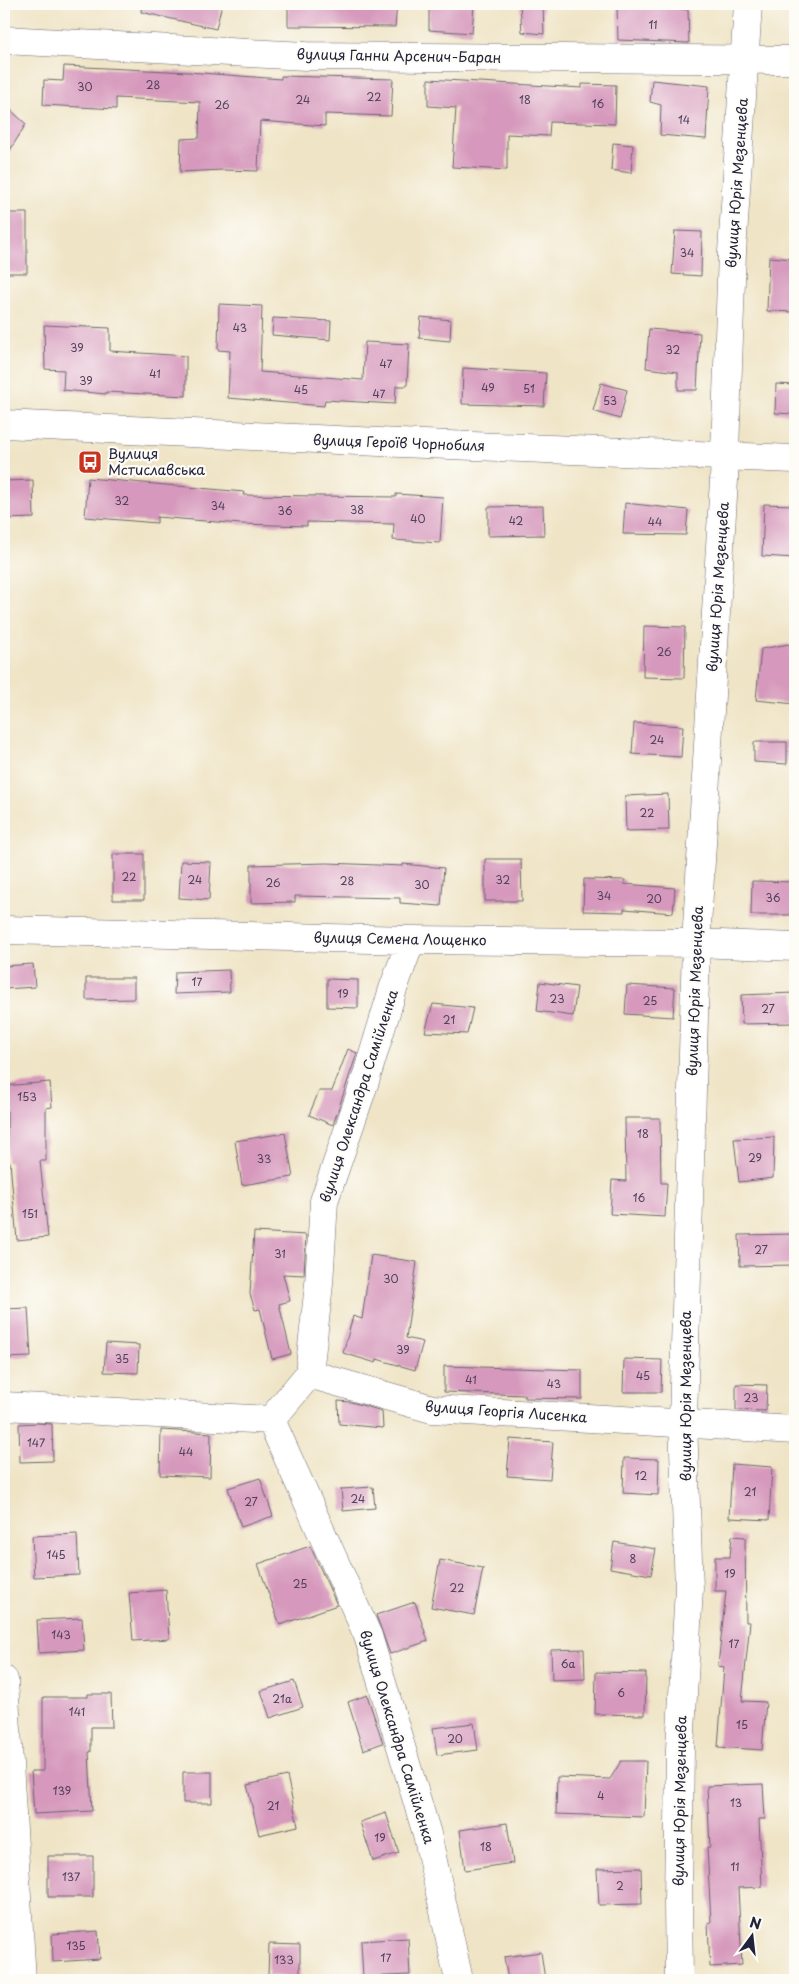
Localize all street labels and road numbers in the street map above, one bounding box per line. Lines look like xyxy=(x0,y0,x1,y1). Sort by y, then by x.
street label: вулиця Ганни Арсенич-Баран xyxy=(296,43,502,68)
street label: вулиця Юрія Мезенцева xyxy=(720,97,753,269)
street label: вулиця Героїв Чорнобиля xyxy=(313,429,485,456)
street label: вулиця Юрія Мезенцева xyxy=(701,501,734,673)
street label: вулиця Юрія Мезенцева xyxy=(681,905,708,1077)
street label: вулиця Семена Лощенко xyxy=(313,926,487,951)
street label: вулиця Олександра Самійленка xyxy=(314,986,403,1205)
street label: вулиця Юрія Мезенцева xyxy=(675,1310,696,1481)
street label: вулиця Георгія Лисенка xyxy=(424,1395,588,1428)
street label: вулиця Олександра Самійленка xyxy=(355,1627,440,1847)
street label: вулиця Юрія Мезенцева xyxy=(668,1715,691,1886)

